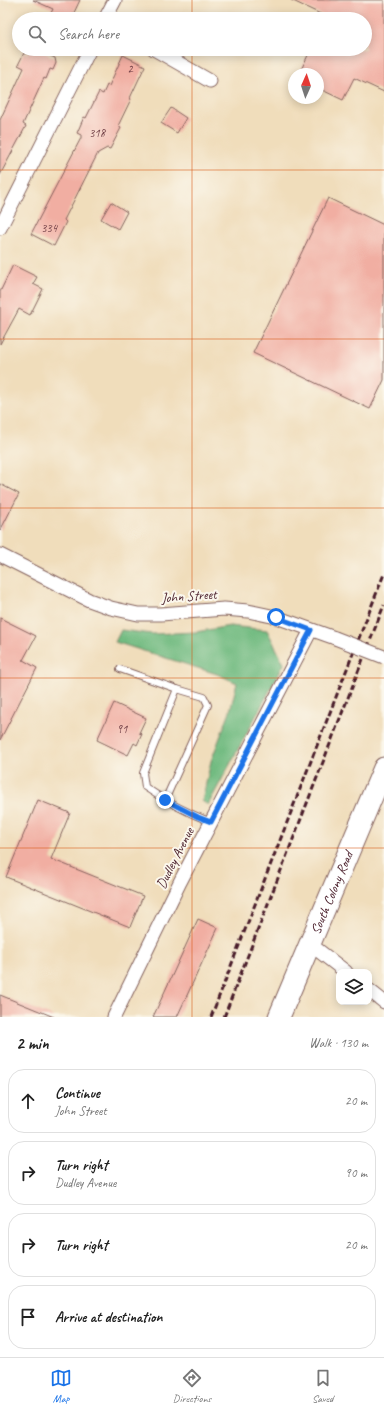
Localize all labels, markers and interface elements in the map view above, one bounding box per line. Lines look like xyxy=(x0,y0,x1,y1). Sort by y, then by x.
search box xyxy=(12,12,372,56)
icon: search xyxy=(26,23,48,45)
text: Search here xyxy=(58,25,119,44)
house number: 2 xyxy=(127,61,134,77)
north arrow xyxy=(288,68,324,104)
house number: 318 xyxy=(89,125,107,141)
house number: 334 xyxy=(41,220,59,236)
street label: John Street xyxy=(160,585,219,606)
route start xyxy=(267,608,285,626)
house number: 91 xyxy=(117,721,128,737)
route end xyxy=(156,791,174,809)
street label: Dudley Avenue xyxy=(152,823,198,891)
street label: South Colony Road xyxy=(306,846,357,937)
map controls xyxy=(336,969,372,1005)
button: layers xyxy=(336,969,372,1005)
text: 2 min xyxy=(16,1033,49,1054)
text: Walk · 130 m xyxy=(309,1035,368,1051)
text: Continue xyxy=(55,1084,100,1103)
icon: ahead xyxy=(17,1090,39,1112)
text: 20 m xyxy=(345,1093,367,1109)
text: John Street xyxy=(55,1103,107,1119)
text: Turn right xyxy=(55,1156,108,1175)
icon: right xyxy=(17,1162,39,1184)
text: 90 m xyxy=(345,1165,367,1181)
text: Dudley Avenue xyxy=(55,1175,116,1191)
icon: right xyxy=(17,1234,39,1256)
text: Turn right xyxy=(55,1236,108,1255)
text: 20 m xyxy=(345,1237,367,1253)
icon: arrive xyxy=(17,1306,39,1328)
text: Arrive at destination xyxy=(55,1308,162,1327)
tab: Map xyxy=(50,1367,72,1405)
tab: Directions xyxy=(173,1367,211,1405)
tab: Saved xyxy=(312,1367,334,1405)

